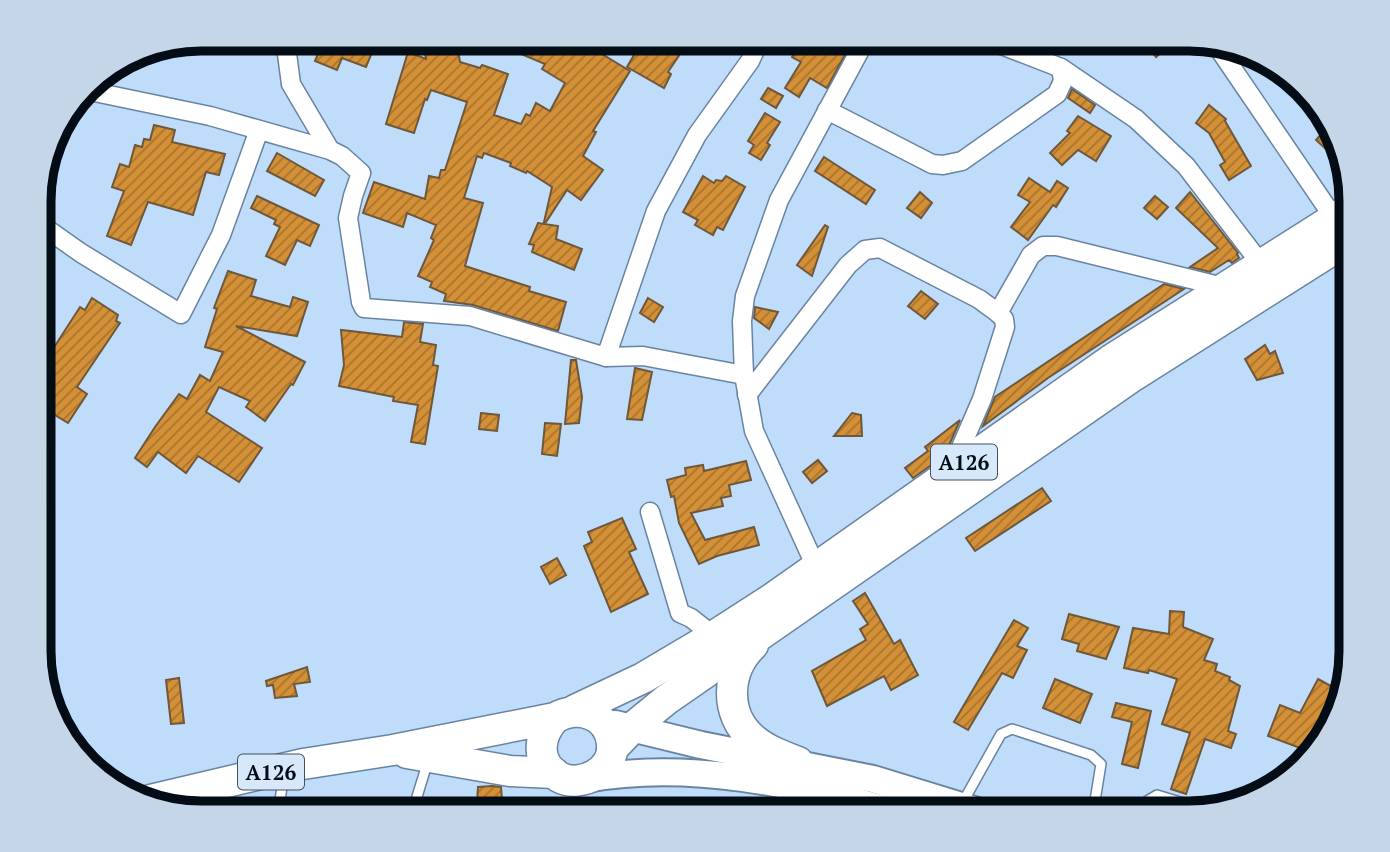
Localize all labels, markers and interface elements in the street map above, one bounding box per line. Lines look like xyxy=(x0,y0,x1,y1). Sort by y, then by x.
road number: A126 xyxy=(931,444,997,480)
road number: A126 xyxy=(238,754,304,790)

